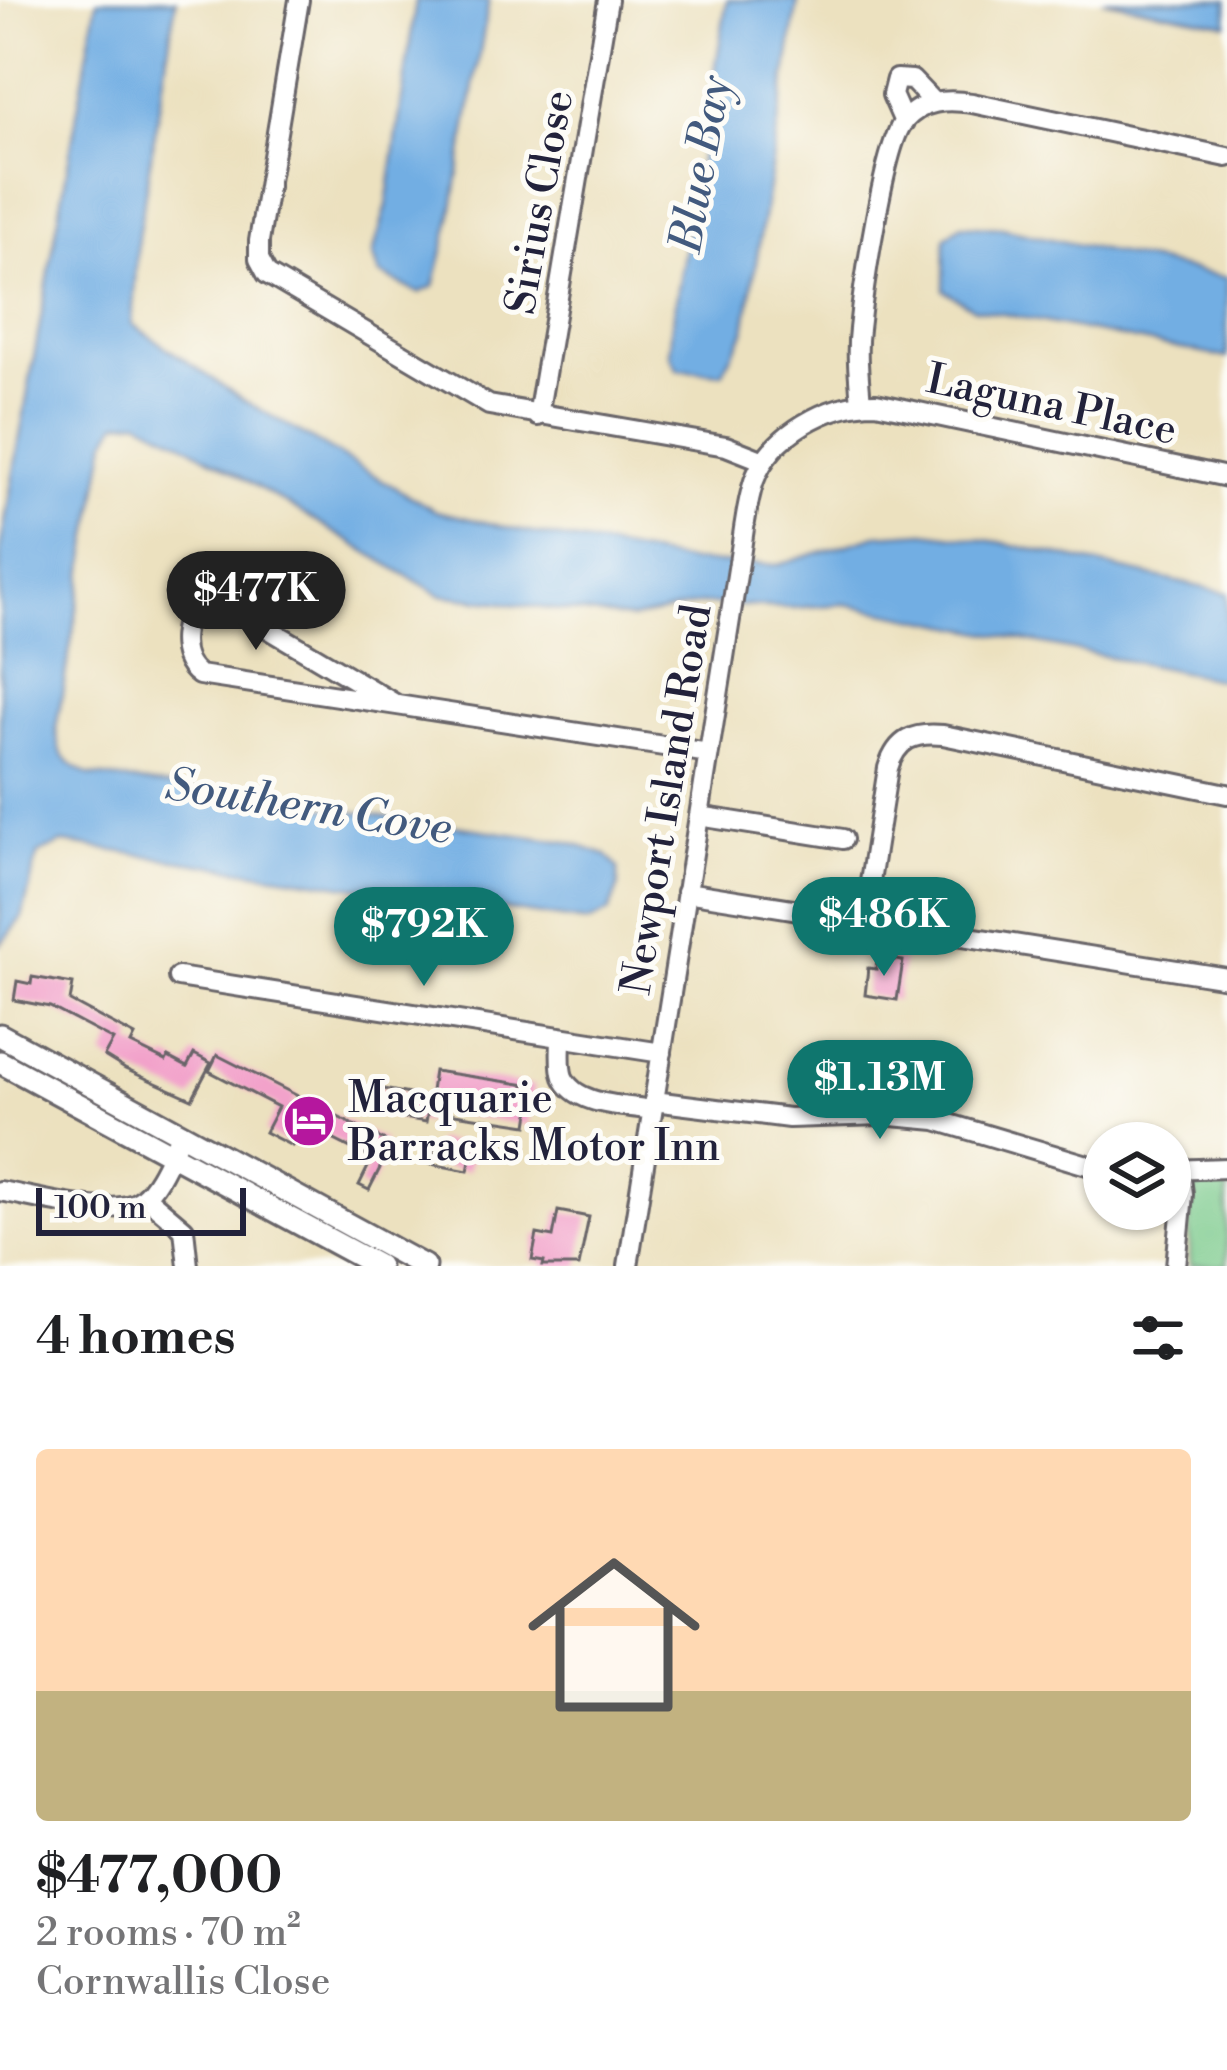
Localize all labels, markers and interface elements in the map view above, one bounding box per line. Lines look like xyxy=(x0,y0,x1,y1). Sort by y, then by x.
water label: Blue Bay xyxy=(658,70,745,259)
street label: Sirius Close xyxy=(495,86,586,318)
street label: Laguna Place xyxy=(921,353,1181,459)
pin: $477K xyxy=(172,551,340,653)
text: $477K xyxy=(194,565,318,614)
street label: Newport Island Road xyxy=(610,600,725,998)
water label: Southern Cove xyxy=(162,757,456,858)
pin: $486K xyxy=(800,877,968,979)
pin: $792K xyxy=(340,887,508,989)
text: $486K xyxy=(819,891,949,940)
text: $792K xyxy=(361,901,487,950)
pin: $1.13M xyxy=(782,1040,978,1142)
text: $1.13M xyxy=(814,1054,946,1103)
place label: Macquarie Barracks Motor Inn xyxy=(347,1073,720,1174)
hotel icon: Macquarie Barracks Motor Inn xyxy=(281,1093,337,1149)
map controls xyxy=(1083,1122,1191,1230)
button: layers xyxy=(1083,1122,1191,1230)
scale bar xyxy=(36,1182,246,1235)
text: 100 m xyxy=(54,1188,147,1229)
icon: filters xyxy=(1125,1305,1191,1371)
text: 4 homes xyxy=(36,1306,236,1370)
icon: home xyxy=(506,1527,722,1743)
text: $477,000 xyxy=(36,1845,282,1909)
text: 2 rooms · 70 m² xyxy=(36,1909,301,1958)
text: Cornwallis Close xyxy=(36,1958,330,2007)

